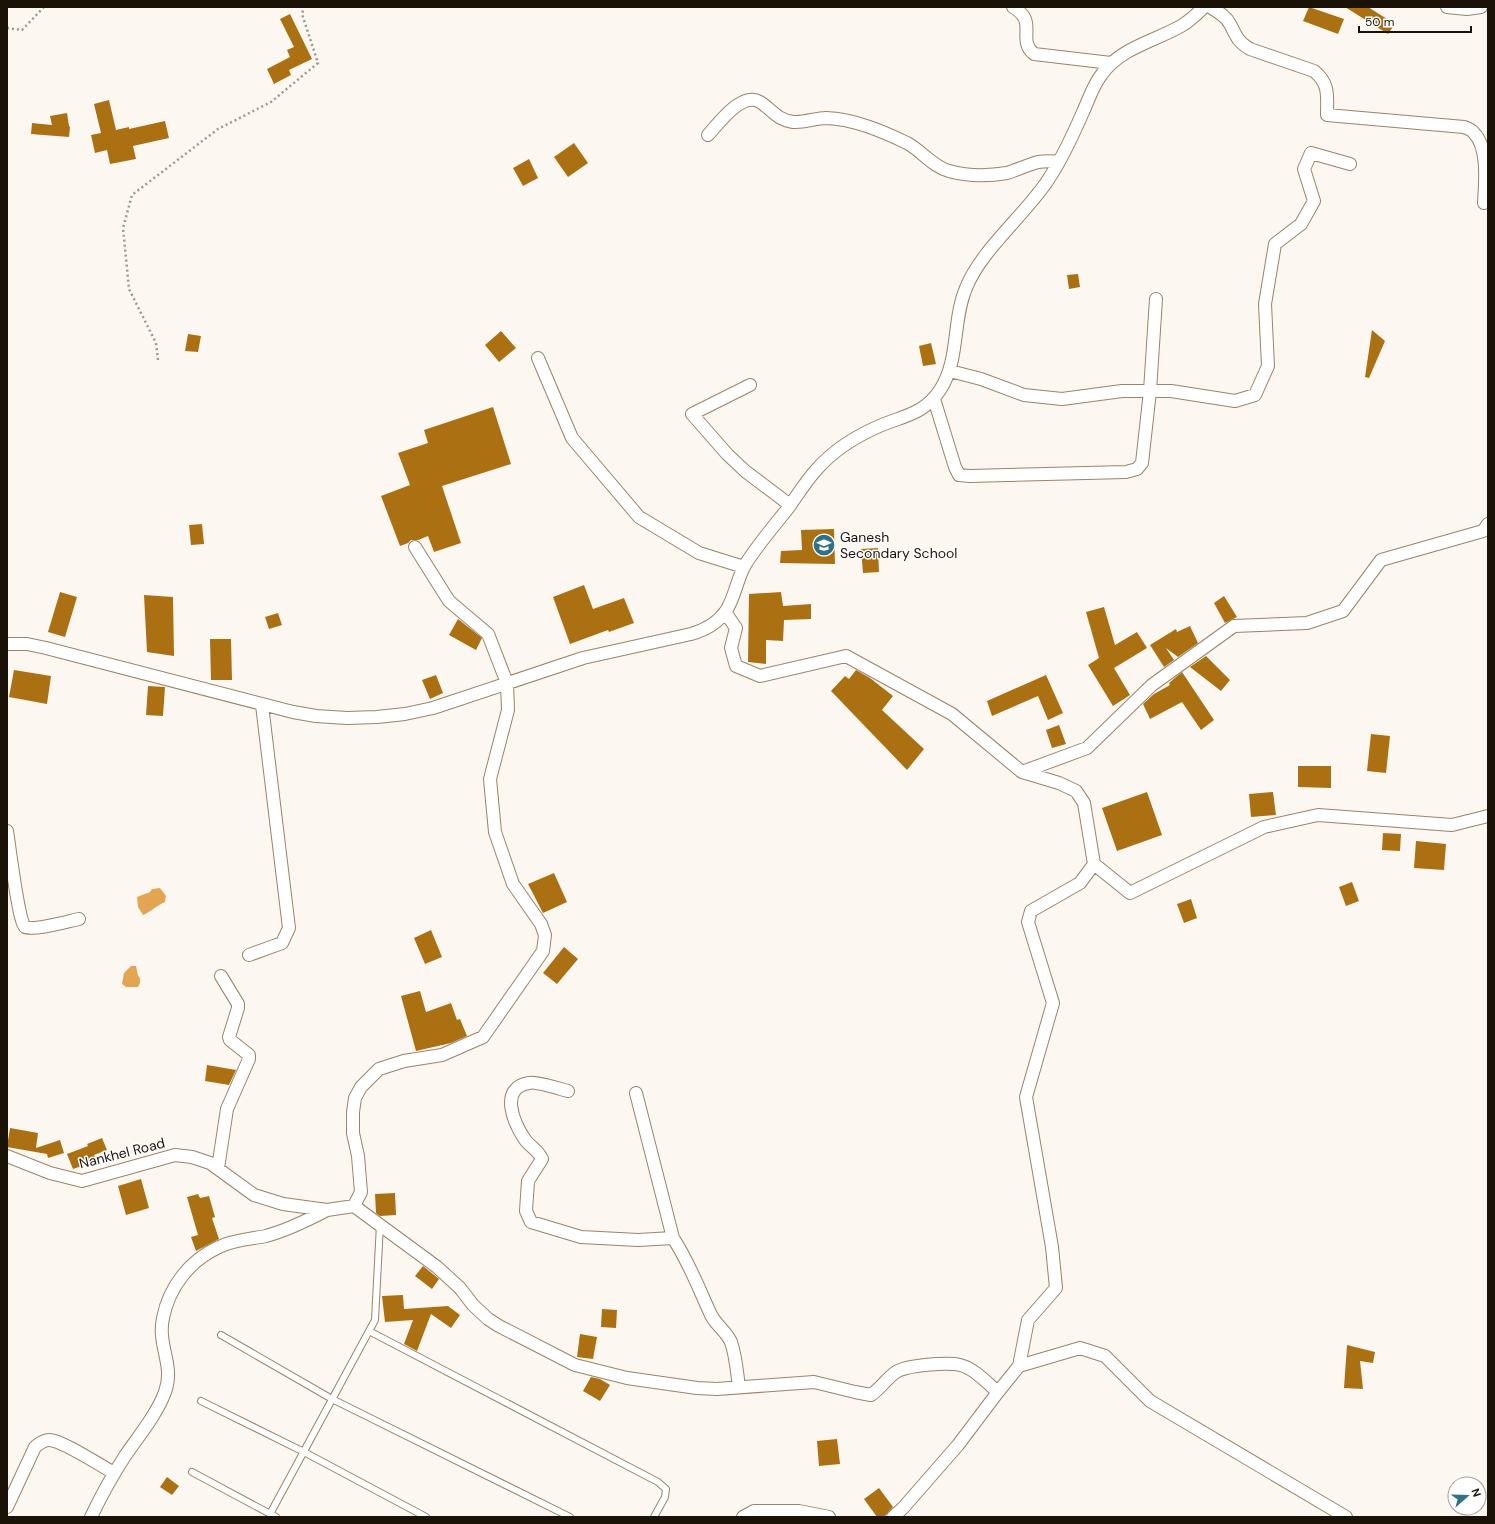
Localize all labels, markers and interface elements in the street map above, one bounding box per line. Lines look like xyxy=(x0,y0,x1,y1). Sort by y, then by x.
scale bar xyxy=(1359,8,1471,34)
text: 50 m xyxy=(1365,14,1394,30)
place label: Ganesh Secondary School xyxy=(840,528,957,562)
school or university icon: Ganesh Secondary School xyxy=(811,532,837,558)
street label: Nankhel Road xyxy=(77,1134,167,1172)
north arrow xyxy=(1447,1476,1487,1516)
text: N xyxy=(1468,1486,1484,1499)

